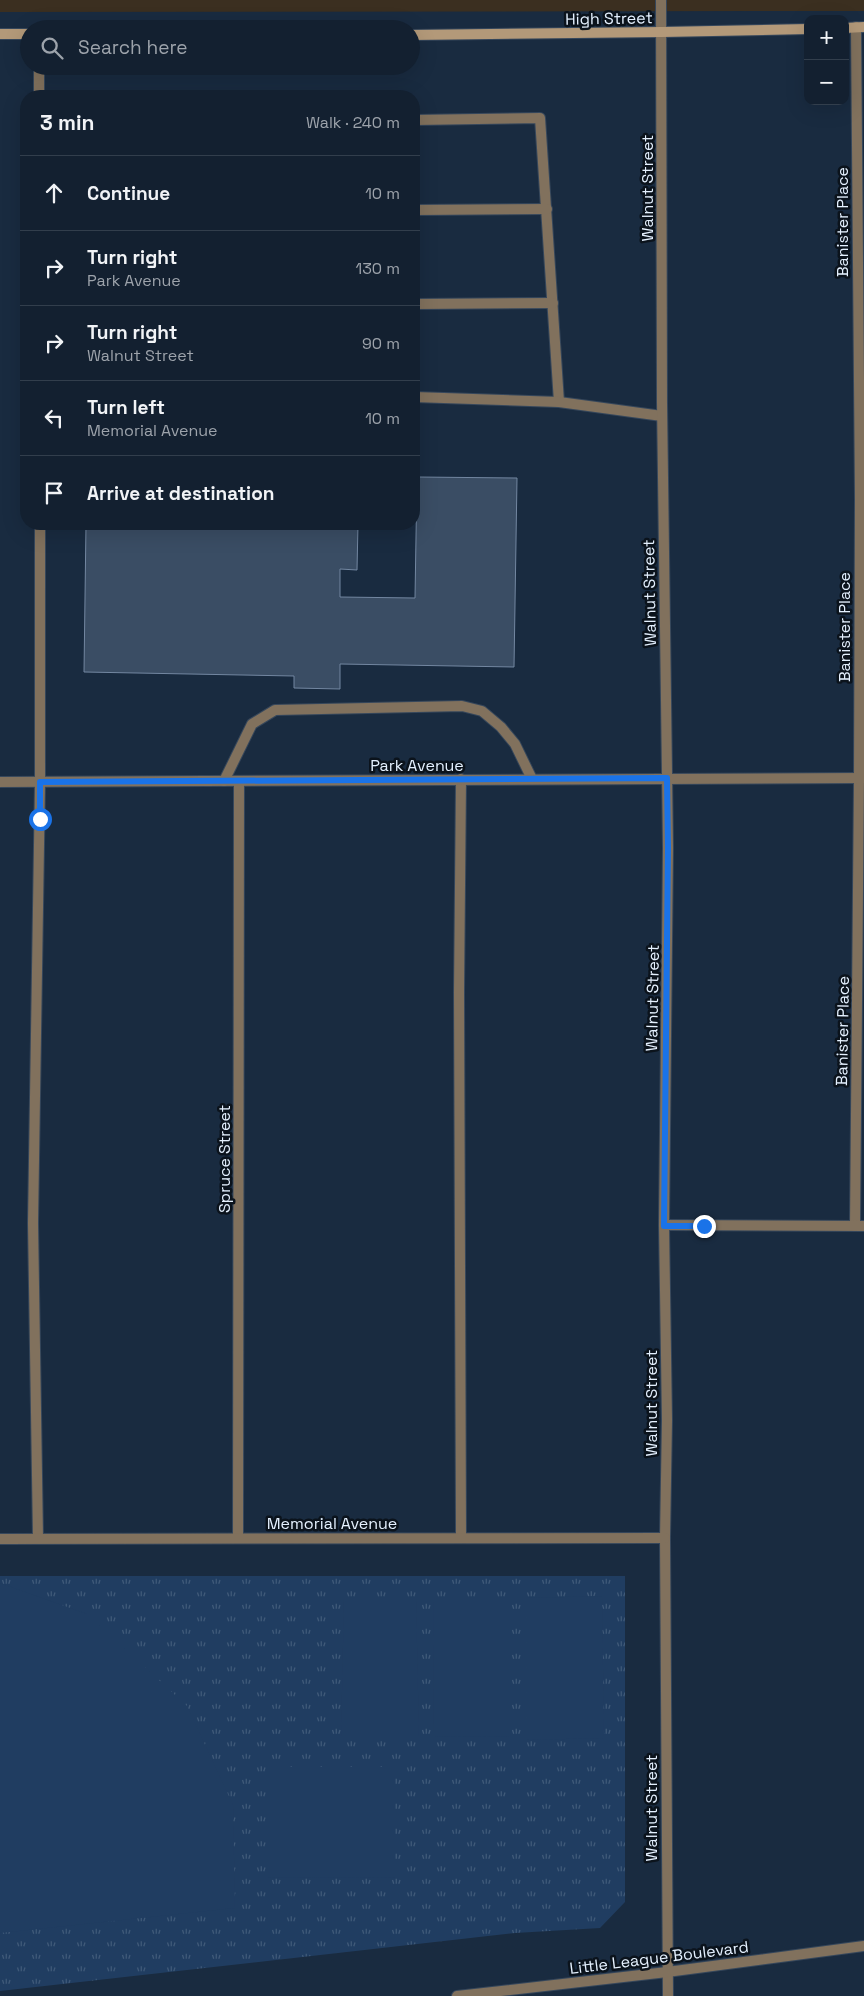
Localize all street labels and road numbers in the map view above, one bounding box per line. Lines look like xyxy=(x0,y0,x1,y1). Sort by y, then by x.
street label: High Street xyxy=(565,7,653,30)
street label: Walnut Street xyxy=(637,135,658,241)
street label: Banister Place xyxy=(832,167,853,277)
street label: Walnut Street xyxy=(638,539,661,647)
street label: Banister Place xyxy=(834,572,855,682)
street label: Park Avenue xyxy=(370,755,464,776)
street label: Walnut Street xyxy=(641,944,664,1052)
street label: Banister Place xyxy=(831,976,854,1086)
street label: Spruce Street xyxy=(214,1105,235,1213)
street label: Walnut Street xyxy=(641,1350,662,1456)
street label: Memorial Avenue xyxy=(267,1513,397,1534)
street label: Walnut Street xyxy=(641,1755,662,1861)
street label: Little League Boulevard xyxy=(568,1936,750,1979)

